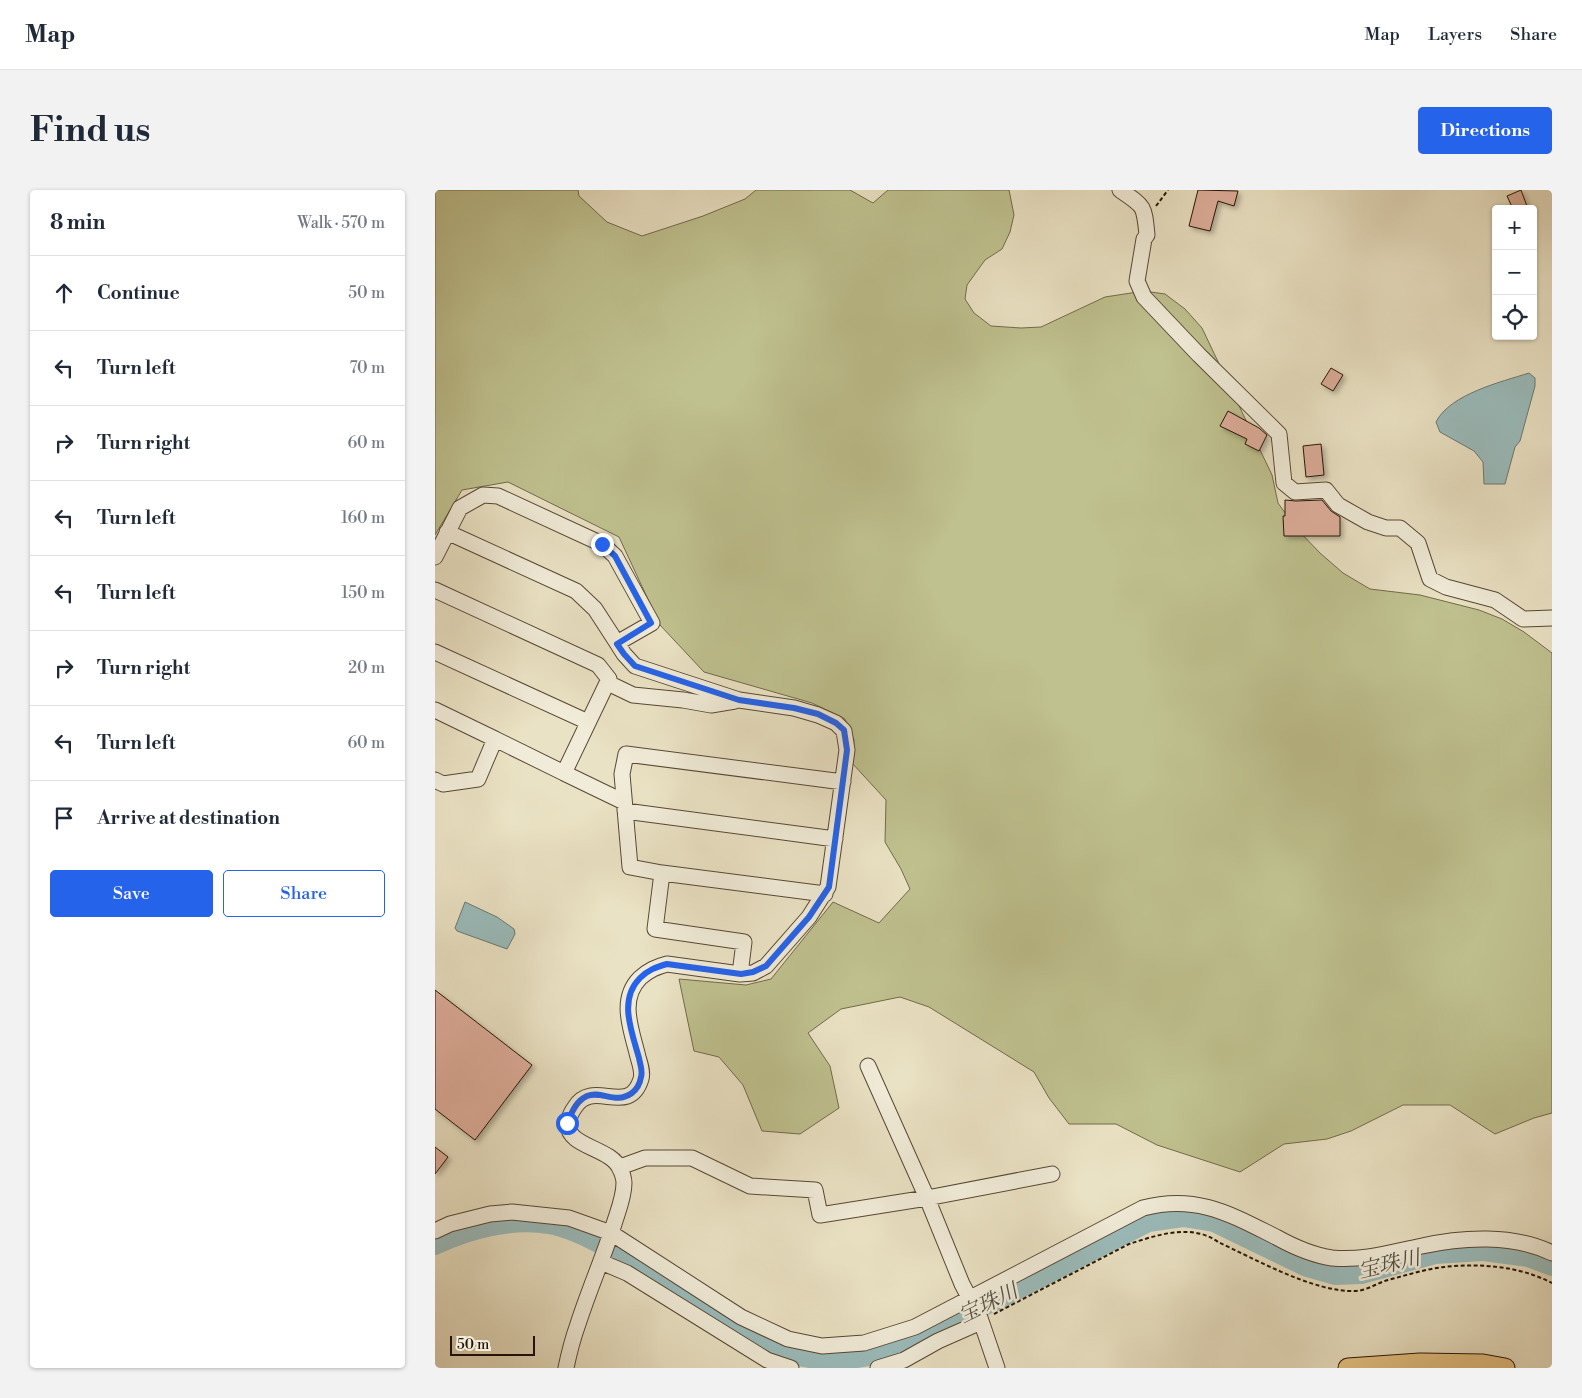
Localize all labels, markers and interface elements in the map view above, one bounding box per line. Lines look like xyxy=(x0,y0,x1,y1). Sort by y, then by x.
text: Map xyxy=(25,20,75,50)
text: Map xyxy=(1365,23,1400,46)
text: Layers xyxy=(1428,23,1482,46)
text: Share xyxy=(1510,23,1557,46)
button: Directions xyxy=(1418,107,1552,154)
text: Find us xyxy=(30,109,150,152)
map controls xyxy=(1492,205,1537,340)
button: + xyxy=(1492,205,1537,250)
text: 8 min xyxy=(50,210,105,236)
text: Walk · 570 m xyxy=(297,213,385,233)
button: − xyxy=(1492,250,1537,295)
icon: ahead xyxy=(50,279,78,307)
text: Continue xyxy=(97,281,180,305)
text: 50 m xyxy=(348,283,385,303)
button: locate xyxy=(1492,295,1537,340)
icon: left xyxy=(50,354,78,382)
text: Turn left xyxy=(97,356,176,380)
text: 70 m xyxy=(349,358,385,378)
icon: right xyxy=(50,429,78,457)
text: Turn right xyxy=(97,431,190,455)
text: 60 m xyxy=(347,433,385,453)
icon: left xyxy=(50,504,78,532)
text: Turn left xyxy=(97,506,176,530)
text: 160 m xyxy=(341,508,385,528)
route end xyxy=(591,533,614,556)
icon: left xyxy=(50,579,78,607)
text: Turn left xyxy=(97,581,176,605)
text: 150 m xyxy=(341,583,385,603)
icon: right xyxy=(50,654,78,682)
text: Turn right xyxy=(97,656,190,680)
text: 20 m xyxy=(348,658,385,678)
icon: left xyxy=(50,729,78,757)
text: Turn left xyxy=(97,731,176,755)
text: 60 m xyxy=(347,733,385,753)
icon: arrive xyxy=(50,804,78,832)
text: Arrive at destination xyxy=(97,806,280,830)
button: Save xyxy=(50,870,213,917)
button: Share xyxy=(223,870,385,917)
route start xyxy=(556,1112,579,1135)
water label: 宝珠川 xyxy=(1356,1245,1425,1285)
water label: 宝珠川 xyxy=(954,1278,1024,1329)
scale bar xyxy=(450,1333,535,1356)
text: 50 m xyxy=(457,1336,489,1354)

